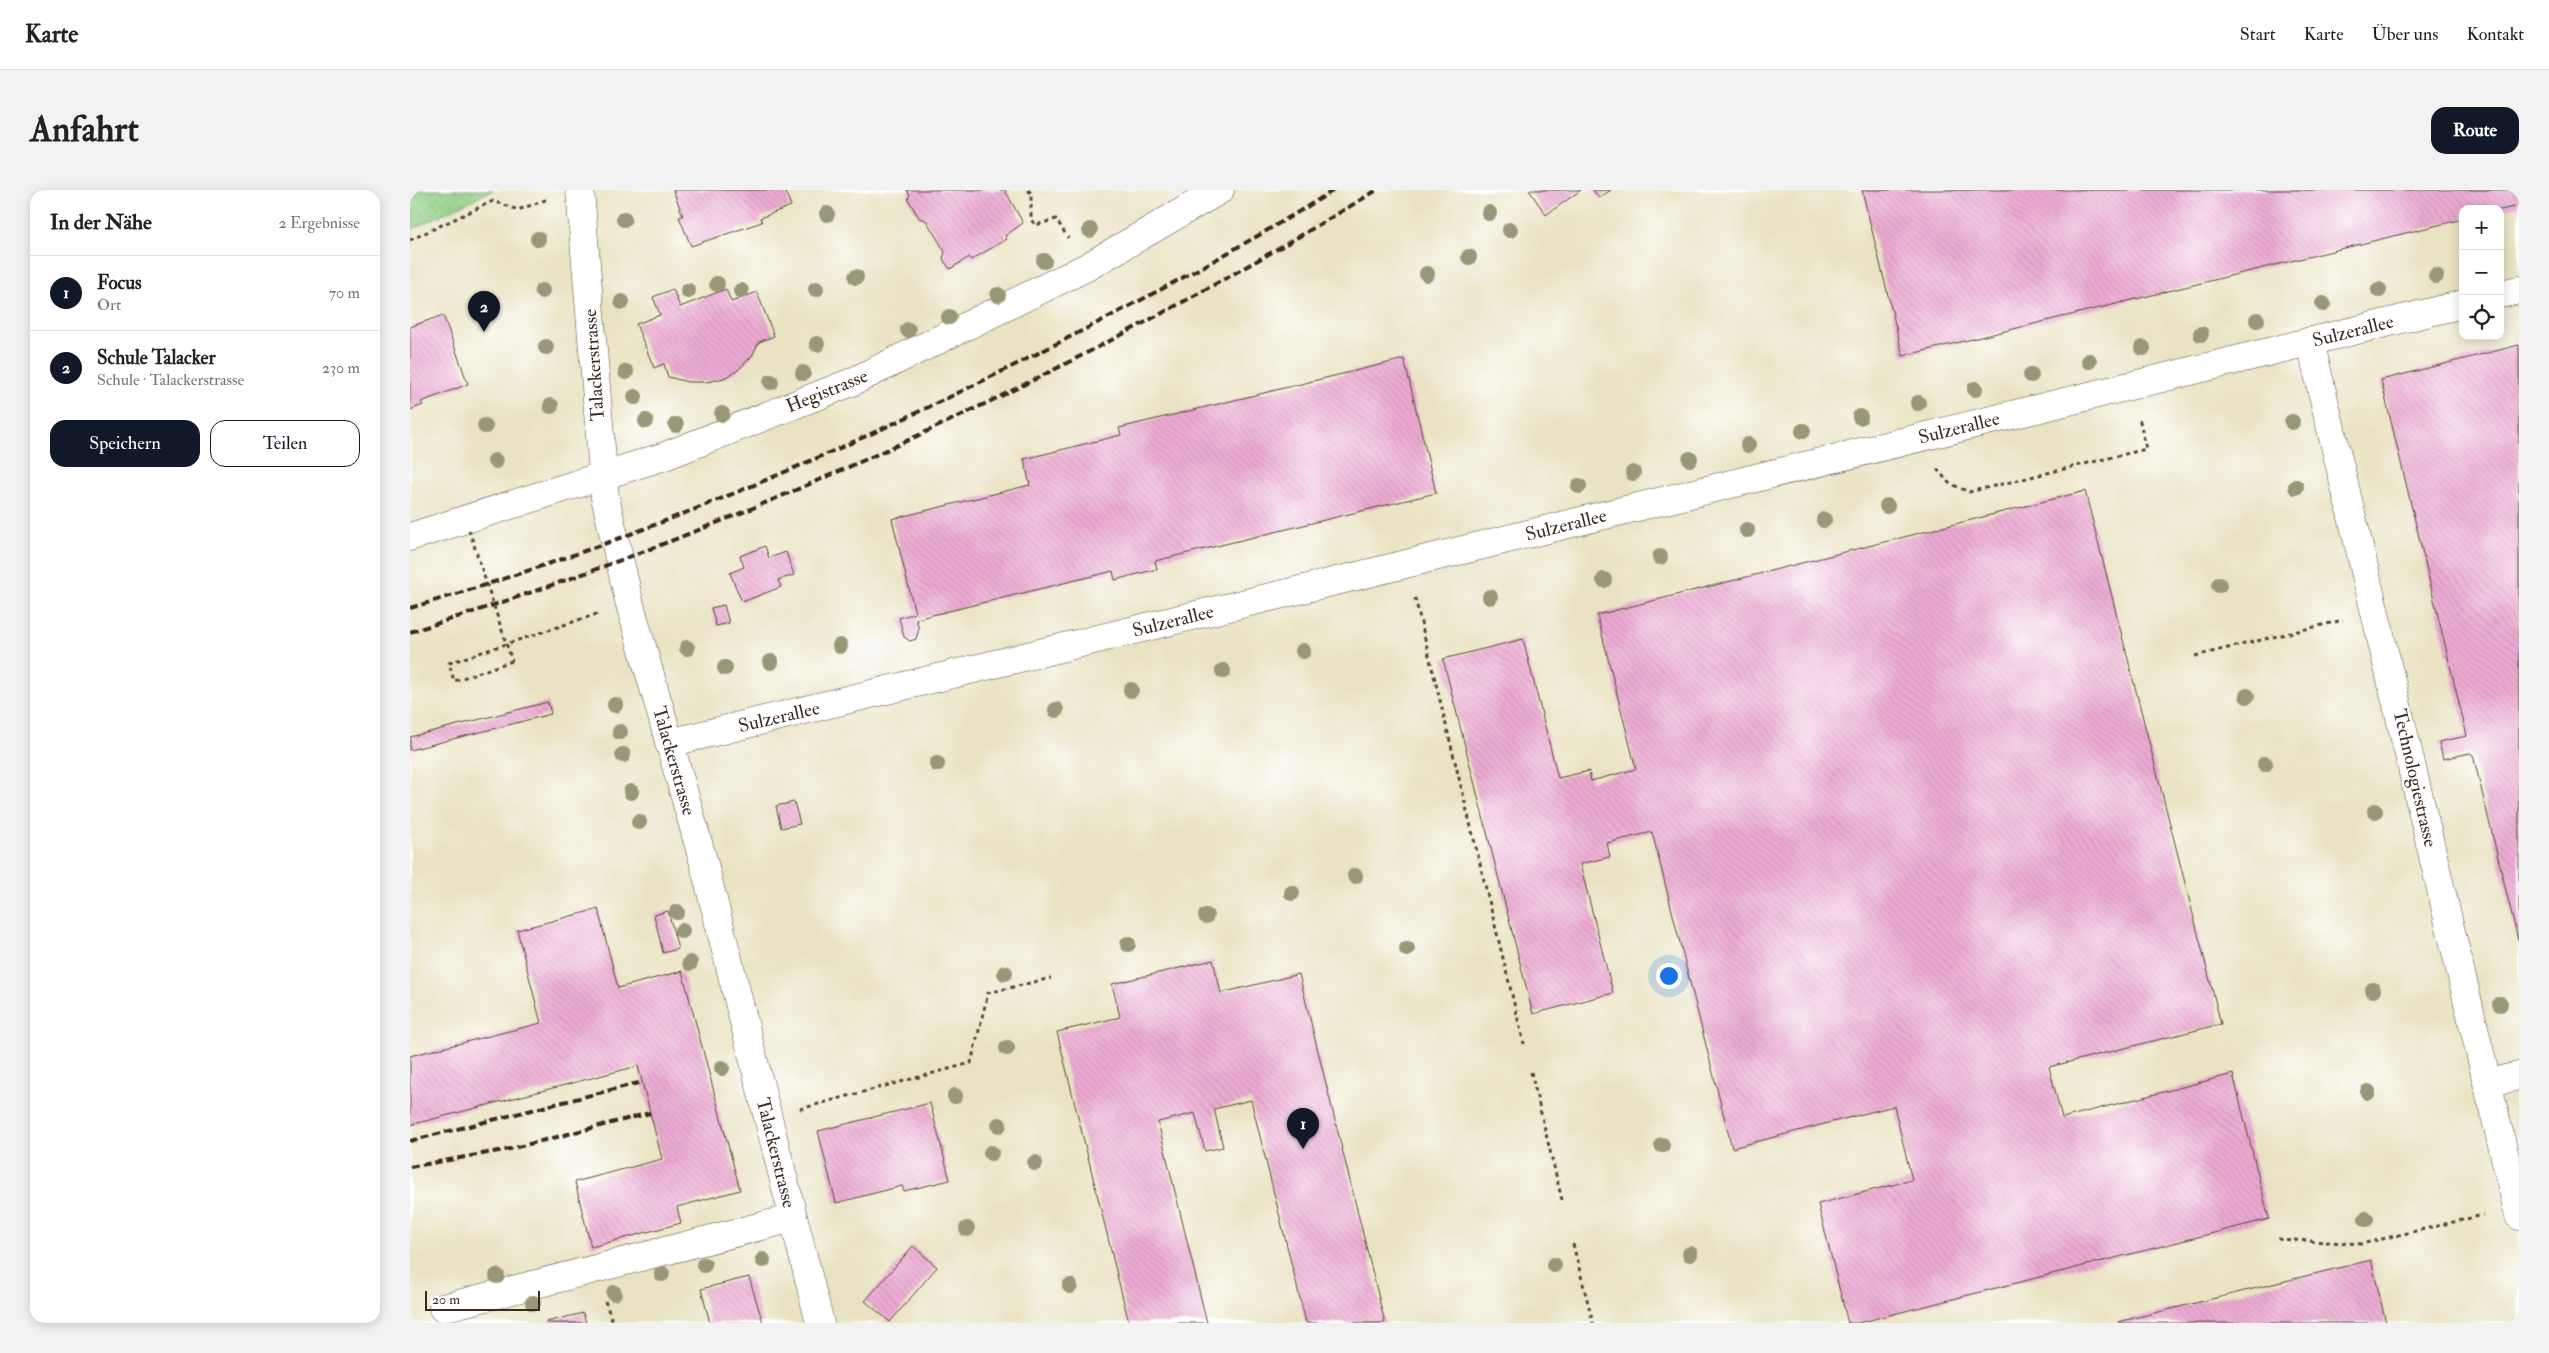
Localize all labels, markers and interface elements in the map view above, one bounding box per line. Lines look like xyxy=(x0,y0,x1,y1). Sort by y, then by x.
text: Karte xyxy=(25,19,78,50)
text: Start xyxy=(2240,23,2276,46)
text: Karte xyxy=(2304,23,2344,46)
text: Über uns xyxy=(2372,23,2438,46)
text: Kontakt xyxy=(2466,23,2524,46)
button: Route xyxy=(2431,107,2519,154)
text: Anfahrt xyxy=(30,108,139,152)
map controls xyxy=(2459,205,2504,340)
button: + xyxy=(2459,205,2504,250)
text: In der Nähe xyxy=(50,209,152,236)
text: 2 Ergebnisse xyxy=(279,213,360,233)
button: − xyxy=(2459,250,2504,295)
text: Focus xyxy=(97,271,142,295)
text: 1 xyxy=(63,283,69,303)
text: 70 m xyxy=(329,283,360,303)
pin: 2 xyxy=(468,291,500,332)
text: Ort xyxy=(97,295,121,315)
button: locate xyxy=(2459,295,2504,340)
street label: Talackerstrasse xyxy=(578,308,610,422)
street label: Sulzerallee xyxy=(2310,309,2396,353)
text: Schule Talacker xyxy=(97,346,216,370)
text: 2 xyxy=(62,358,70,378)
text: 230 m xyxy=(322,358,360,378)
street label: Hegistrasse xyxy=(783,364,872,418)
text: Schule · Talackerstrasse xyxy=(97,370,244,390)
street label: Sulzerallee xyxy=(1916,406,2002,450)
button: Speichern xyxy=(50,420,200,467)
button: Teilen xyxy=(210,420,360,467)
street label: Sulzerallee xyxy=(1523,503,1609,547)
street label: Sulzerallee xyxy=(1130,599,1216,643)
street label: Sulzerallee xyxy=(736,696,822,738)
street label: Talackerstrasse xyxy=(647,704,701,818)
street label: Technologiestrasse xyxy=(2387,707,2443,849)
your location xyxy=(1656,963,1682,989)
street label: Talackerstrasse xyxy=(751,1096,801,1211)
pin: 1 xyxy=(1287,1108,1319,1149)
scale bar xyxy=(425,1288,540,1311)
text: 20 m xyxy=(432,1291,460,1308)

